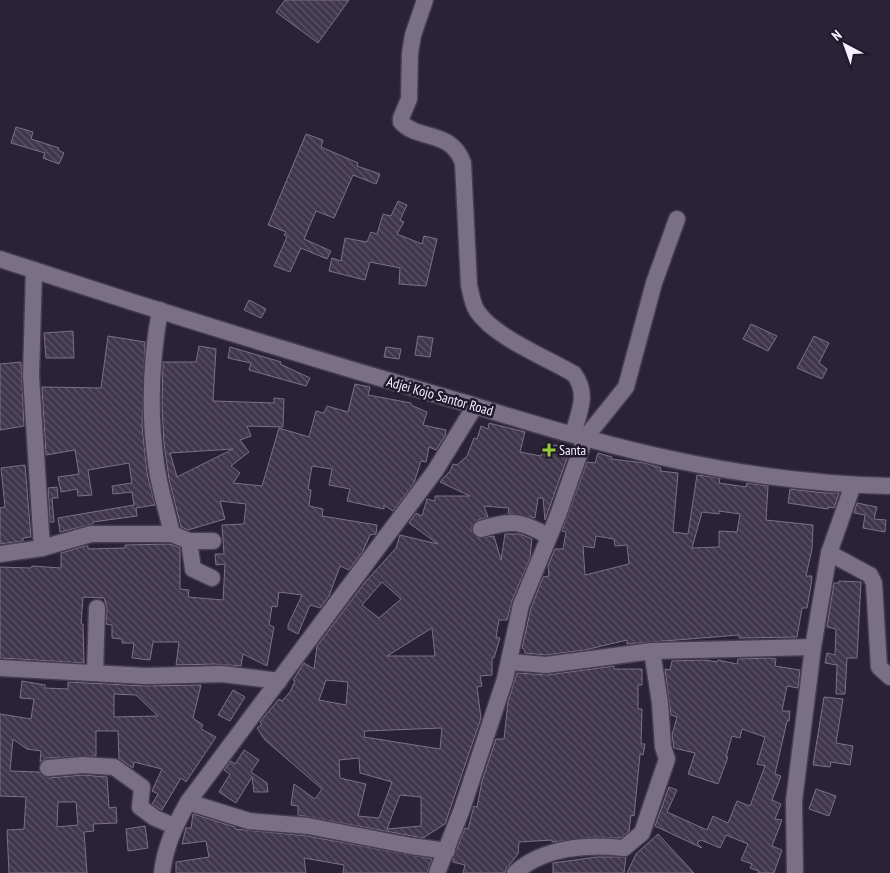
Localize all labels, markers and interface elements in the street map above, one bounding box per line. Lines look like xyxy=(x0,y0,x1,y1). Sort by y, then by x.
north arrow xyxy=(820,20,870,70)
text: N xyxy=(828,26,845,44)
street label: Adjei Kojo Santor Road xyxy=(385,372,495,420)
place label: Santa xyxy=(559,441,586,459)
marker: Santa xyxy=(543,444,555,456)

